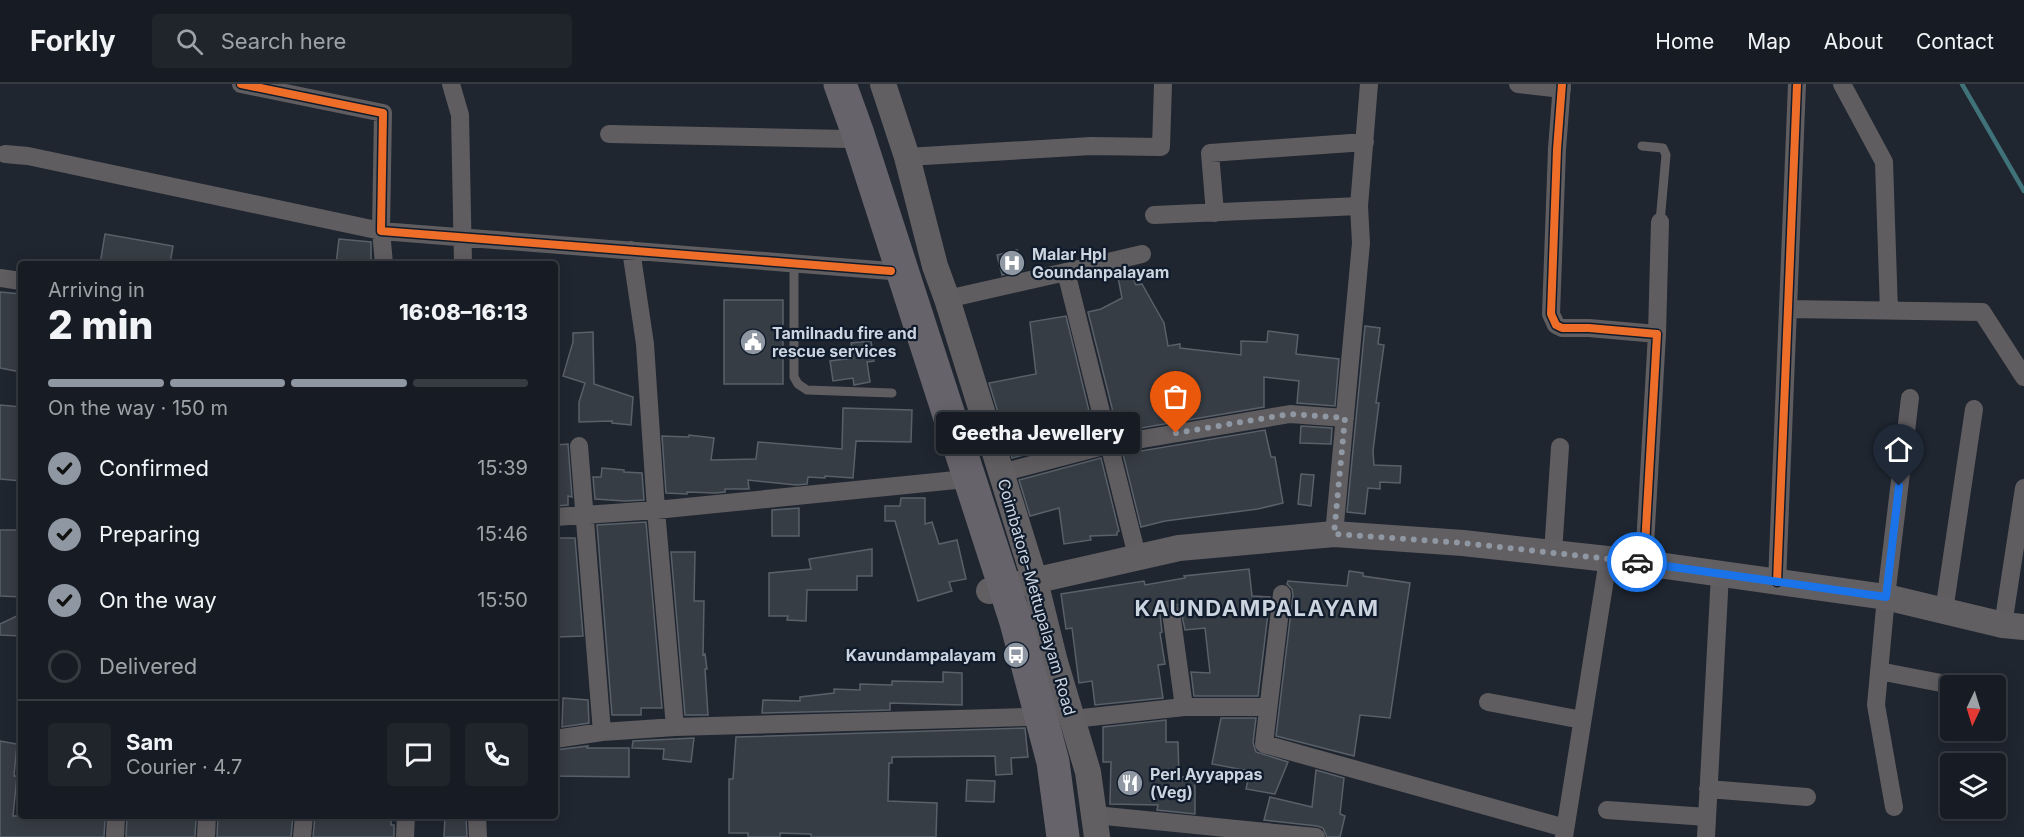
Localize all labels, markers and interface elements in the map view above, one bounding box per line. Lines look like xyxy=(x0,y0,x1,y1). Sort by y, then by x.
search box xyxy=(152,14,572,68)
text: Forkly xyxy=(30,24,116,58)
icon: search xyxy=(173,25,206,58)
text: Search here xyxy=(221,28,346,54)
text: Home xyxy=(1655,29,1714,54)
text: Map xyxy=(1747,29,1791,54)
text: About xyxy=(1824,29,1883,54)
text: Contact xyxy=(1916,29,1994,54)
place label: Malar Hpl Goundanpalayam xyxy=(1032,244,1169,282)
hospital icon: Malar Hpl Goundanpalayam xyxy=(997,248,1027,278)
text: Arriving in xyxy=(48,278,145,302)
text: 16:08–16:13 xyxy=(399,299,528,325)
text: 2 min xyxy=(48,301,153,348)
place label: Tamilnadu fire and rescue services xyxy=(772,323,917,361)
public building icon: Tamilnadu fire and rescue services xyxy=(738,327,768,357)
pin xyxy=(1150,371,1201,433)
icon: bag xyxy=(1159,380,1192,413)
text: On the way · 150 m xyxy=(48,396,228,420)
callout: Geetha Jewellery xyxy=(936,412,1140,454)
text: Geetha Jewellery xyxy=(952,421,1124,445)
pin xyxy=(1873,424,1924,486)
icon: home xyxy=(1882,433,1915,466)
icon: check xyxy=(48,452,81,485)
text: Confirmed xyxy=(99,455,209,481)
text: 15:39 xyxy=(477,456,528,480)
street label: Coimbatore-Mettupalayam Road xyxy=(994,476,1080,718)
icon: check xyxy=(48,518,81,551)
text: Preparing xyxy=(99,521,200,547)
text: 15:46 xyxy=(477,522,528,546)
courier xyxy=(1607,532,1667,592)
icon: car xyxy=(1621,546,1654,579)
icon: check xyxy=(48,584,81,617)
text: On the way xyxy=(99,587,217,613)
text: 15:50 xyxy=(477,588,528,612)
district label: KAUNDAMPALAYAM xyxy=(1135,595,1379,621)
bus stop icon: Kavundampalayam xyxy=(1001,640,1031,670)
place label: Kavundampalayam xyxy=(846,645,996,665)
text: Delivered xyxy=(99,653,197,679)
north arrow xyxy=(1940,675,2006,741)
map controls xyxy=(1940,675,2006,819)
button: person xyxy=(48,723,111,786)
button: chat xyxy=(387,723,450,786)
button: phone xyxy=(465,723,528,786)
text: Sam xyxy=(126,729,173,755)
button: layers xyxy=(1940,753,2006,819)
text: Courier · 4.7 xyxy=(126,755,242,779)
place label: Perl Ayyappas (Veg) xyxy=(1150,764,1263,802)
restaurant icon: Perl Ayyappas (Veg) xyxy=(1115,768,1145,798)

